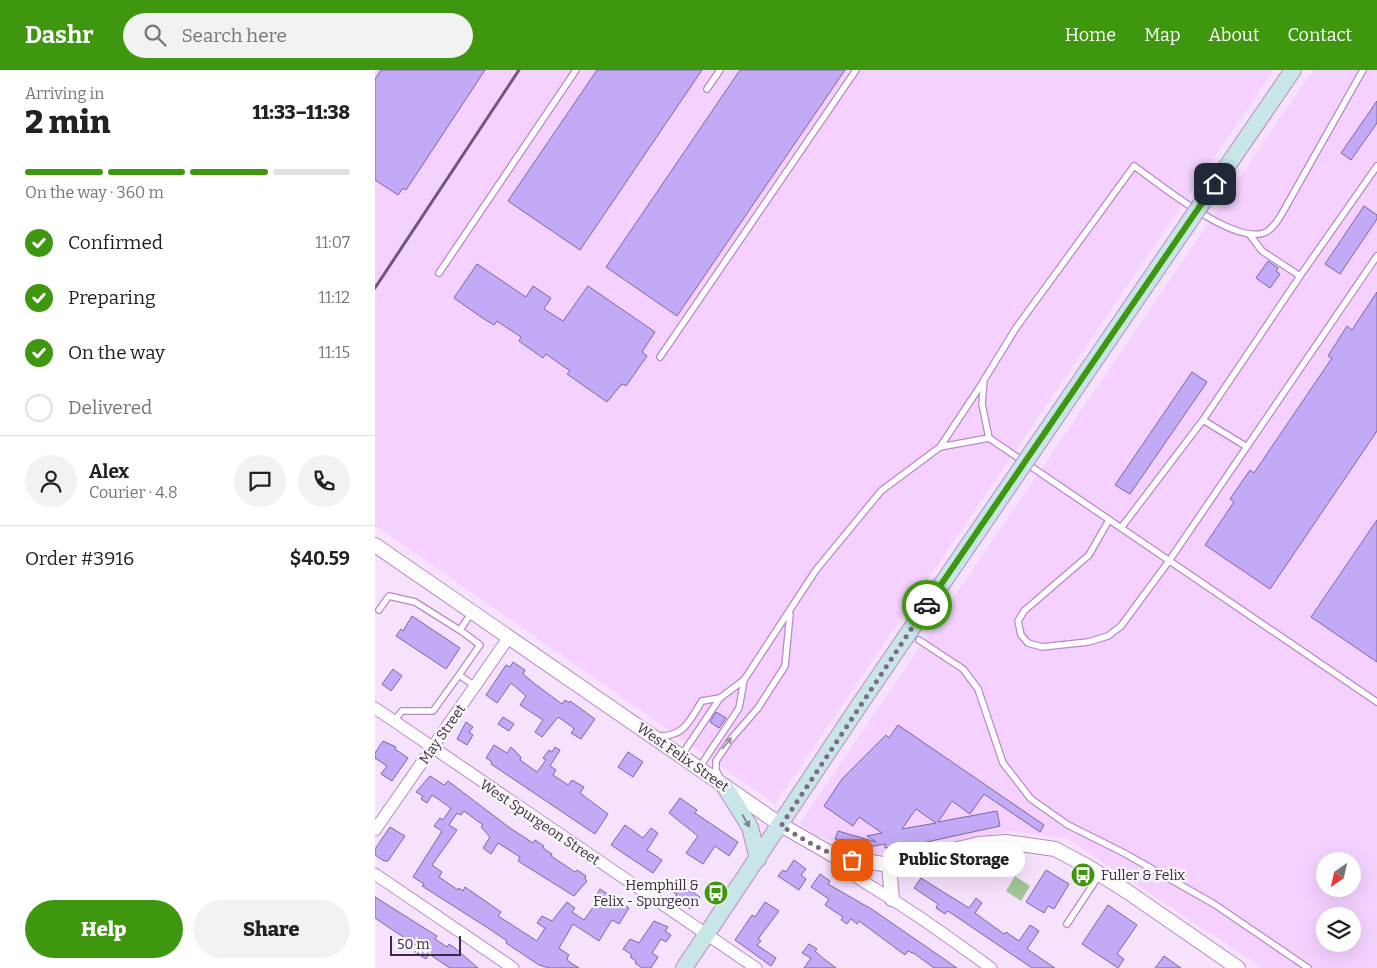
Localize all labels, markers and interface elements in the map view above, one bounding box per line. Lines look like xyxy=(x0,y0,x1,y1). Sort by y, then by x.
search box xyxy=(123,13,473,58)
text: Dashr xyxy=(25,21,93,49)
icon: search xyxy=(141,21,169,49)
text: Search here xyxy=(181,24,287,47)
text: Home xyxy=(1065,24,1116,46)
text: Map xyxy=(1144,24,1180,46)
text: About xyxy=(1208,24,1259,46)
text: Contact xyxy=(1287,24,1352,46)
text: Arriving in xyxy=(25,84,104,103)
text: 11:33–11:38 xyxy=(252,101,350,124)
text: 2 min xyxy=(25,103,111,141)
pin xyxy=(1194,163,1236,205)
icon: home xyxy=(1201,170,1229,198)
text: On the way · 360 m xyxy=(25,183,164,202)
icon: check xyxy=(25,229,53,257)
text: Confirmed xyxy=(68,231,163,254)
text: 11:07 xyxy=(315,233,350,252)
icon: check xyxy=(25,284,53,312)
text: Preparing xyxy=(68,286,156,309)
text: 11:12 xyxy=(318,288,350,307)
icon: check xyxy=(25,339,53,367)
text: On the way xyxy=(68,341,165,364)
text: 11:15 xyxy=(319,343,350,362)
text: Delivered xyxy=(68,396,152,419)
button: person xyxy=(25,455,77,507)
button: chat xyxy=(234,455,286,507)
button: phone xyxy=(298,455,350,507)
text: Alex xyxy=(89,460,129,483)
text: Courier · 4.8 xyxy=(89,483,178,502)
text: Order #3916 xyxy=(25,547,134,570)
text: $40.59 xyxy=(290,547,350,570)
courier xyxy=(902,580,952,630)
icon: car xyxy=(913,591,941,619)
street label: May Street xyxy=(416,701,469,768)
street label: West Felix Street xyxy=(633,719,732,795)
one-way arrow xyxy=(722,737,733,750)
street label: West Spurgeon Street xyxy=(477,776,603,869)
one-way arrow xyxy=(742,814,751,827)
pin xyxy=(831,839,873,881)
callout: Public Storage xyxy=(882,842,1025,878)
icon: bag xyxy=(838,846,866,874)
text: Public Storage xyxy=(899,850,1009,869)
north arrow xyxy=(1316,852,1361,898)
map controls xyxy=(1316,852,1361,952)
bus stop icon: Fuller & Felix xyxy=(1070,862,1096,888)
place label: Fuller & Felix xyxy=(1101,867,1185,884)
place label: Hemphill & Felix - Spurgeon xyxy=(593,877,699,910)
bus stop icon: Hemphill & Felix - Spurgeon xyxy=(703,880,729,906)
button: Help xyxy=(25,900,183,958)
button: Share xyxy=(193,900,350,958)
button: layers xyxy=(1316,907,1361,952)
scale bar xyxy=(390,933,461,956)
text: 50 m xyxy=(397,936,430,953)

